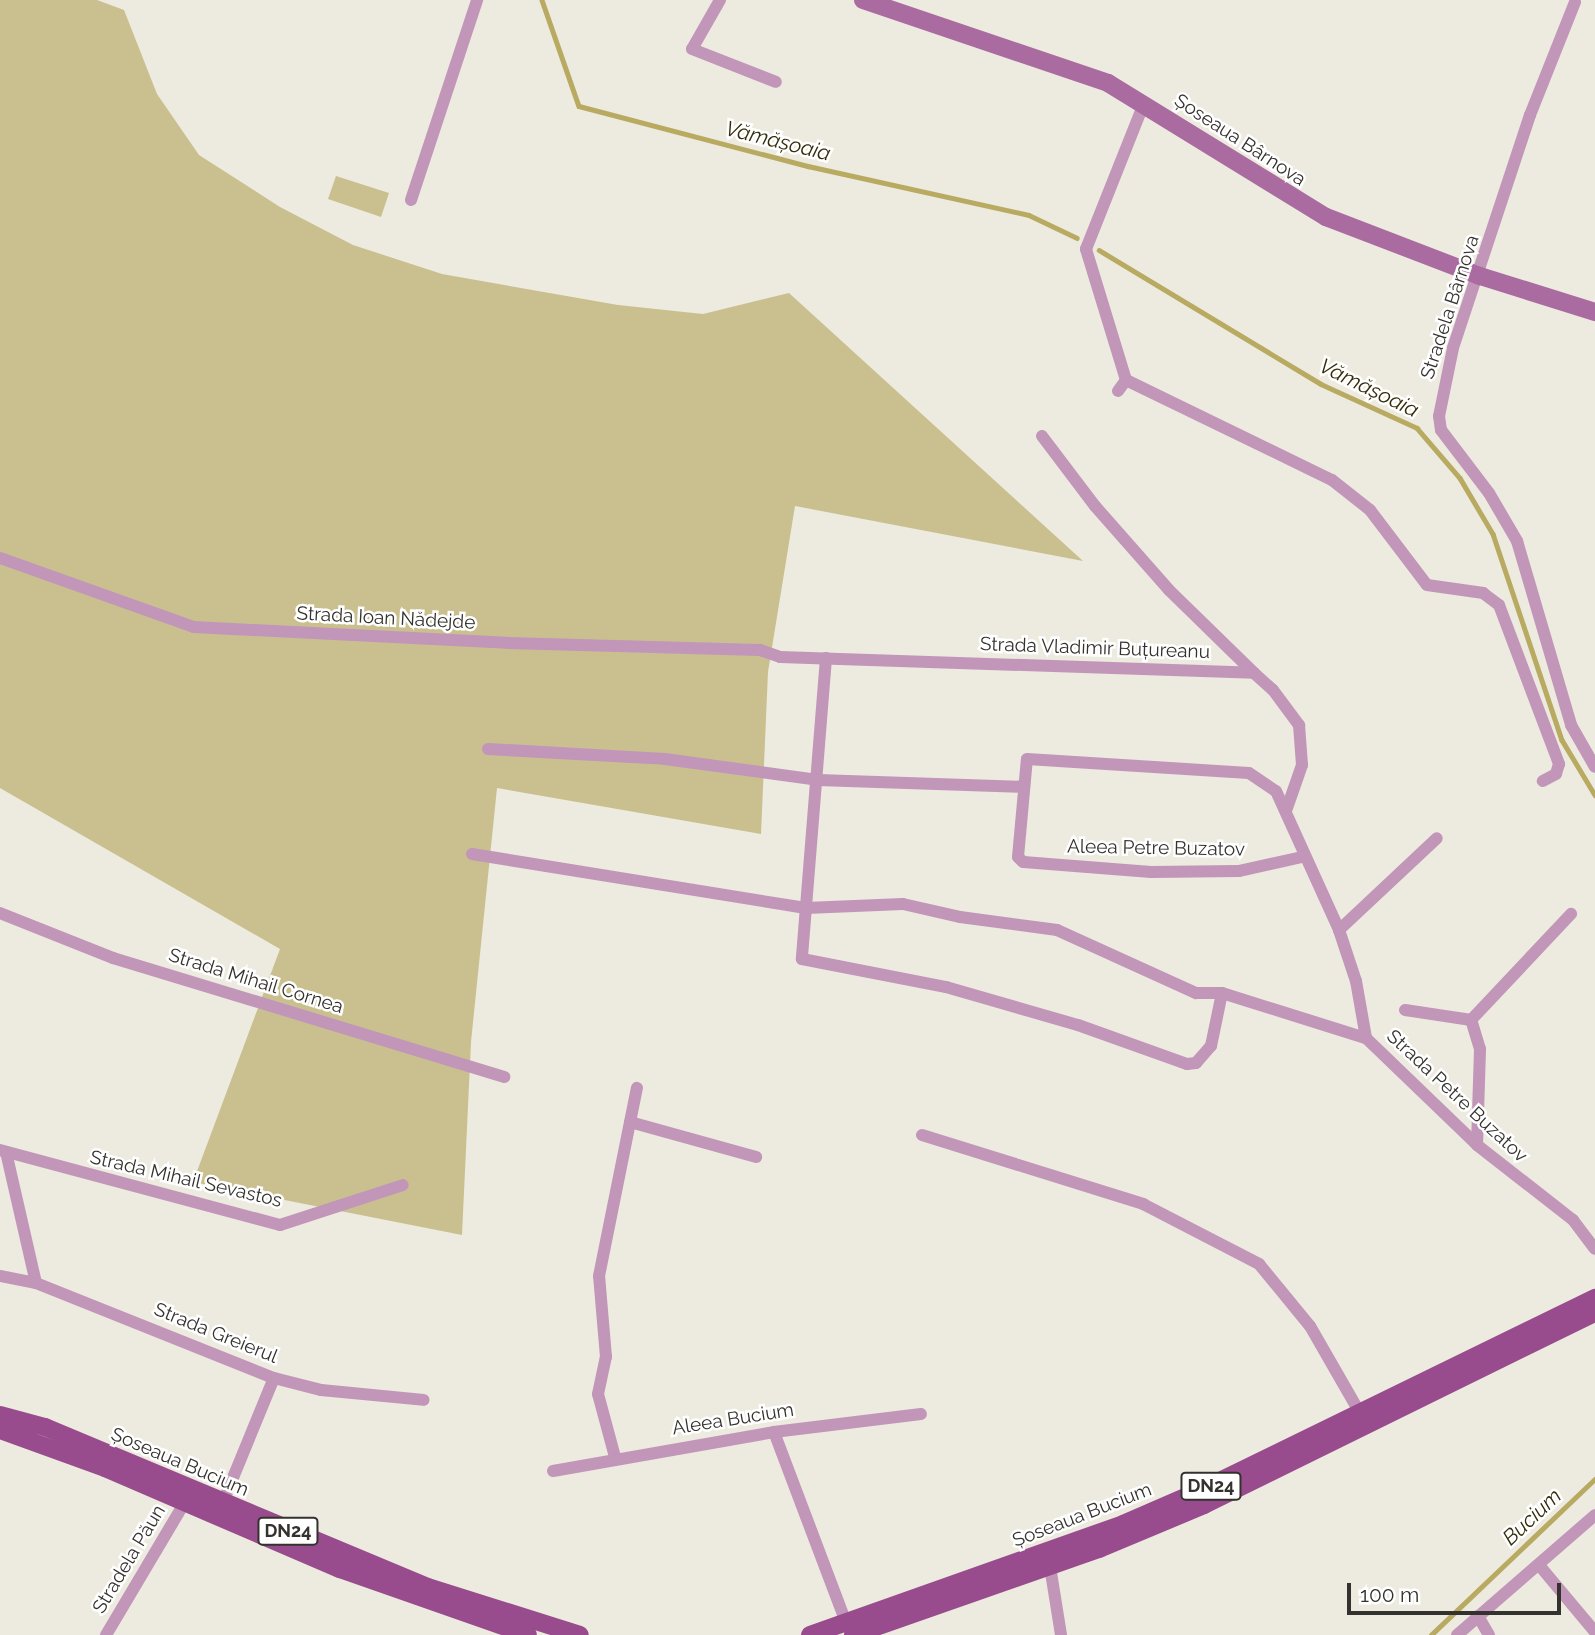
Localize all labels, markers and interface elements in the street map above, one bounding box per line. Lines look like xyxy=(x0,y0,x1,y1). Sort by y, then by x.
street label: Șoseaua Bârnova xyxy=(1170,89,1310,191)
water label: Vămășoaia xyxy=(723,116,833,166)
street label: Stradela Bârnova xyxy=(1416,232,1484,382)
water label: Vămășoaia xyxy=(1315,353,1423,423)
street label: Strada Ioan Nădejde xyxy=(296,602,476,634)
street label: Strada Vladimir Buțureanu xyxy=(979,633,1211,663)
street label: Aleea Petre Buzatov xyxy=(1067,835,1245,861)
street label: Strada Mihail Cornea xyxy=(166,944,346,1018)
street label: Strada Petre Buzatov xyxy=(1382,1025,1532,1167)
street label: Strada Mihail Sevastos xyxy=(88,1146,284,1212)
street label: Strada Greierul xyxy=(151,1298,281,1368)
street label: Aleea Bucium xyxy=(671,1398,795,1440)
street label: Șoseaua Bucium xyxy=(108,1423,252,1501)
road number: DN24 xyxy=(1180,1471,1242,1500)
street label: Șoseaua Bucium xyxy=(1009,1478,1155,1552)
water label: Bucium xyxy=(1497,1483,1567,1551)
street label: Stradela Păun xyxy=(88,1501,170,1617)
road number: DN24 xyxy=(256,1516,320,1546)
scale bar xyxy=(1350,1568,1564,1612)
text: 100 m xyxy=(1360,1582,1419,1607)

